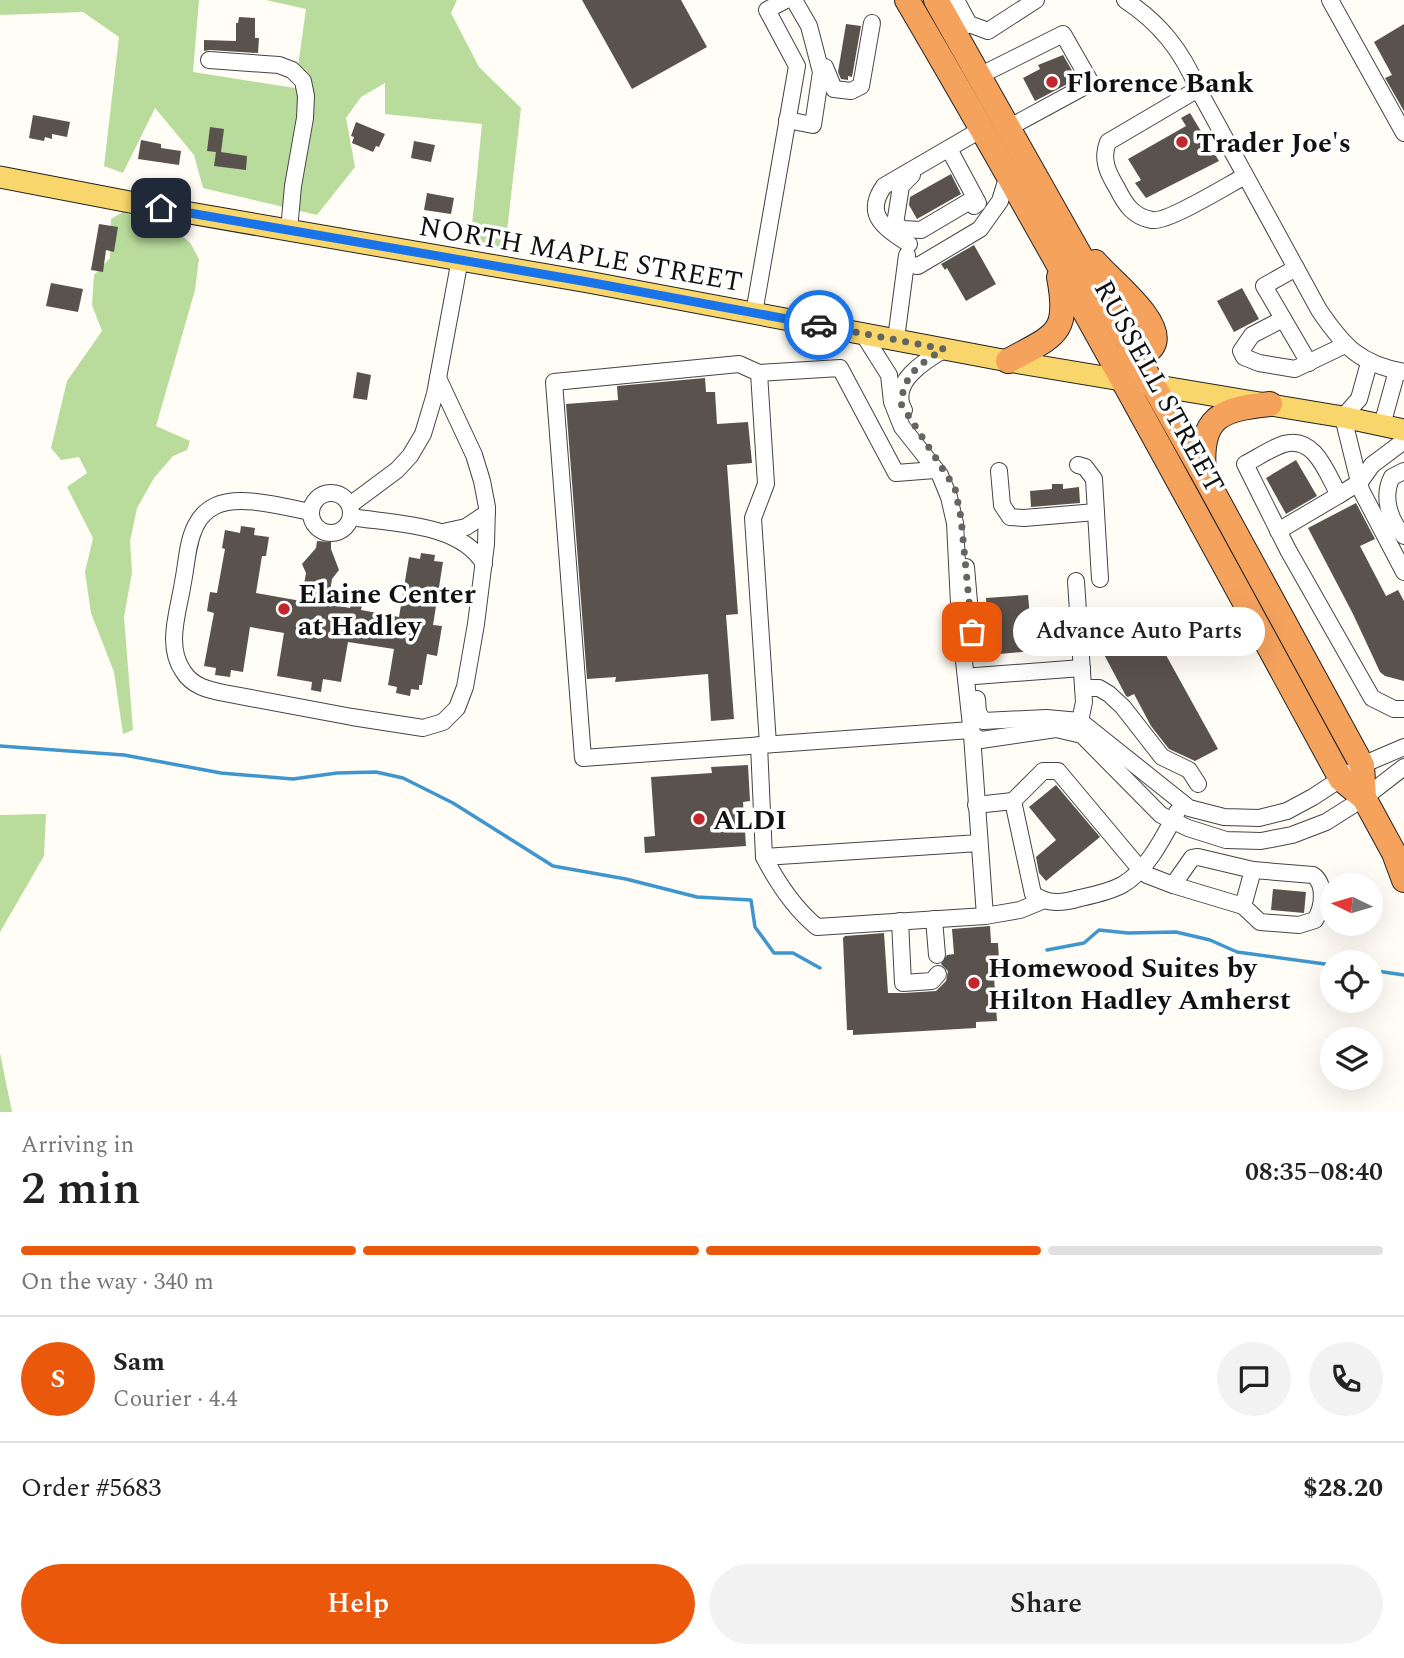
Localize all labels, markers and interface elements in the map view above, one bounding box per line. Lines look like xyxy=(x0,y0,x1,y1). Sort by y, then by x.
place label: Florence Bank xyxy=(1066,62,1254,105)
marker: Florence Bank xyxy=(1044,74,1060,90)
place label: Trader Joe's xyxy=(1196,122,1351,165)
marker: Trader Joe's xyxy=(1174,134,1190,150)
pin xyxy=(131,178,191,238)
icon: home xyxy=(142,189,180,227)
street label: NORTH MAPLE STREET xyxy=(416,205,746,304)
street label: RUSSELL STREET xyxy=(1082,272,1235,501)
courier xyxy=(784,290,854,360)
icon: car xyxy=(800,306,838,344)
place label: Elaine Center at Hadley xyxy=(298,573,476,648)
marker: Elaine Center at Hadley xyxy=(276,601,292,617)
pin xyxy=(942,602,1002,662)
callout: Advance Auto Parts xyxy=(1014,608,1266,656)
icon: bag xyxy=(953,613,991,651)
text: Advance Auto Parts xyxy=(1036,614,1242,649)
place label: ALDI xyxy=(713,799,787,842)
marker: ALDI xyxy=(691,811,707,827)
north arrow xyxy=(1320,873,1382,936)
map controls xyxy=(1320,873,1383,1090)
place label: Homewood Suites by Hilton Hadley Amherst xyxy=(988,947,1291,1022)
button: locate xyxy=(1320,950,1383,1013)
marker: Homewood Suites by Hilton Hadley Amherst xyxy=(966,975,982,991)
button: layers xyxy=(1320,1027,1383,1090)
text: Arriving in xyxy=(21,1128,134,1163)
text: 08:35–08:40 xyxy=(1245,1152,1383,1192)
text: 2 min xyxy=(21,1154,140,1224)
text: On the way · 340 m xyxy=(21,1265,214,1300)
text: Sam xyxy=(113,1342,165,1382)
button: chat xyxy=(1217,1342,1291,1416)
button: phone xyxy=(1309,1342,1383,1416)
text: S xyxy=(51,1359,65,1399)
text: Courier · 4.4 xyxy=(113,1382,238,1417)
text: Order #5683 xyxy=(21,1468,161,1508)
text: $28.20 xyxy=(1303,1468,1383,1508)
button: Help xyxy=(21,1564,695,1644)
button: Share xyxy=(709,1564,1383,1644)

